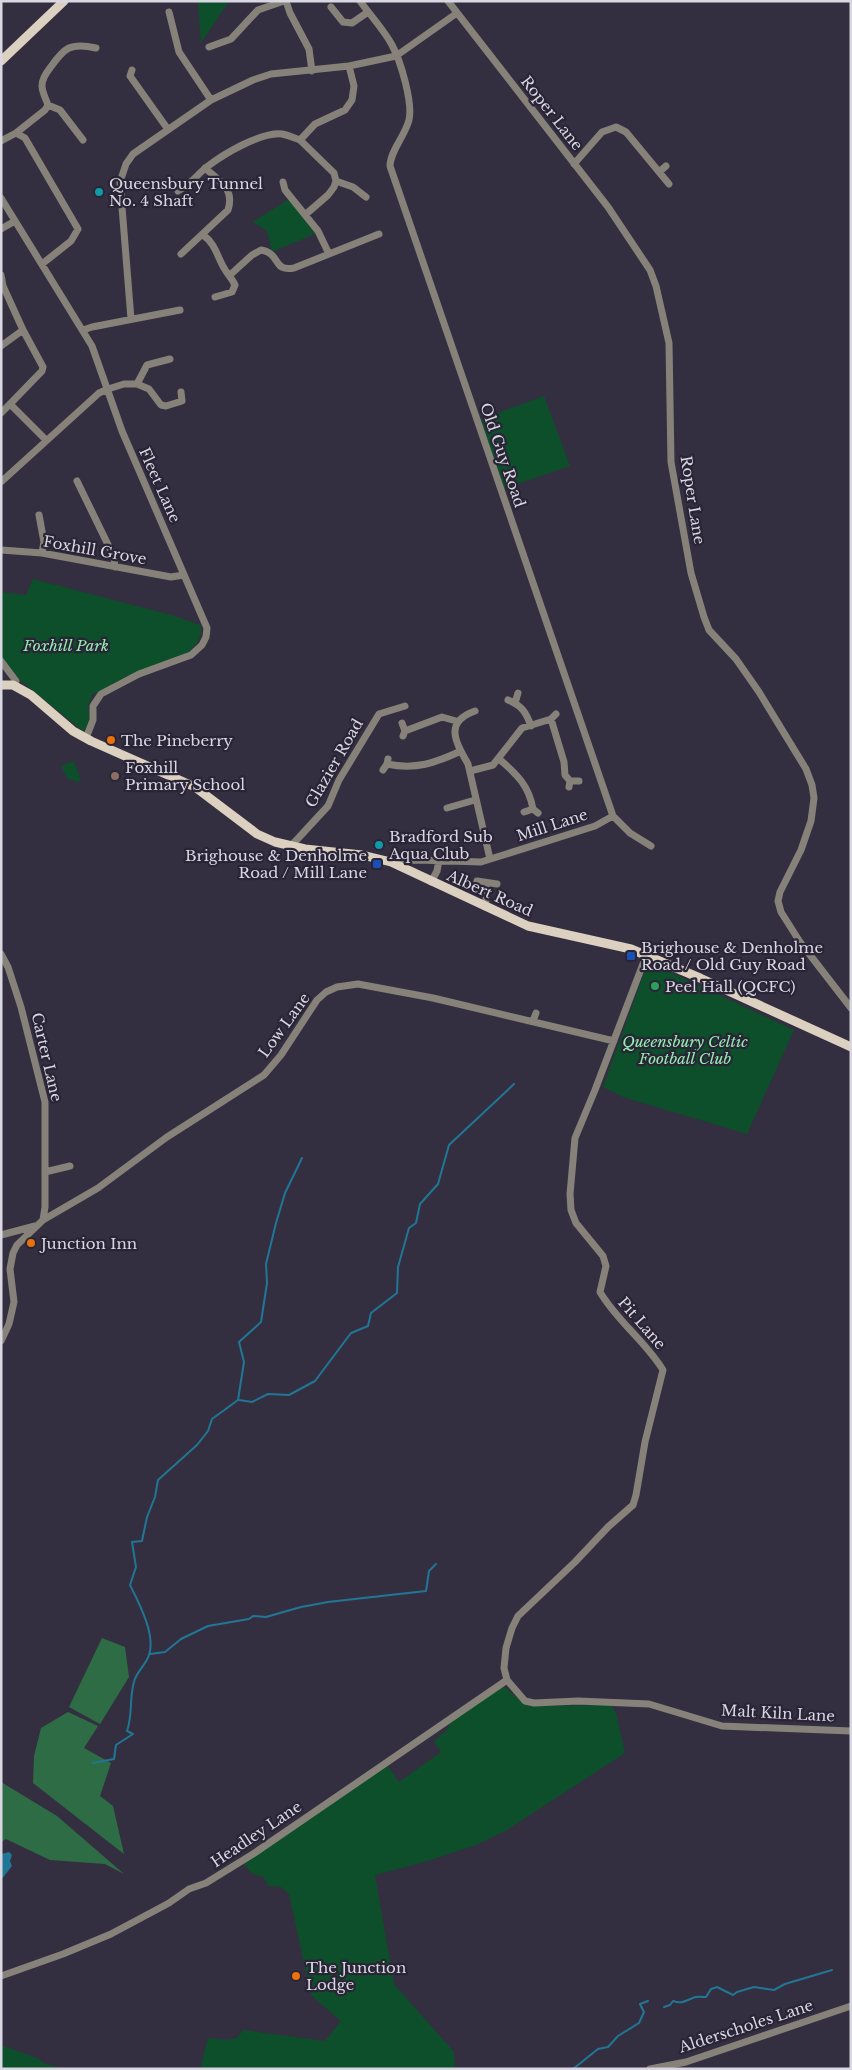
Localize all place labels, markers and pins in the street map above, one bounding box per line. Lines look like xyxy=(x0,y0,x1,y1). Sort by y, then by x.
place label: Queensbury Tunnel No. 4 Shaft xyxy=(109,174,263,210)
marker: Queensbury Tunnel No. 4 Shaft xyxy=(93,186,105,198)
place label: The Pineberry xyxy=(121,731,233,750)
marker: The Pineberry xyxy=(105,734,117,746)
place label: Foxhill Primary School xyxy=(125,758,245,794)
marker: Foxhill Primary School xyxy=(109,770,121,782)
place label: Bradford Sub Aqua Club xyxy=(388,827,493,863)
marker: Bradford Sub Aqua Club xyxy=(373,839,385,851)
place label: Brighouse & Denholme Road / Mill Lane xyxy=(185,846,367,882)
marker: Brighouse & Denholme Road / Mill Lane xyxy=(371,858,383,870)
place label: Brighouse & Denholme Road / Old Guy Road xyxy=(641,938,823,974)
marker: Brighouse & Denholme Road / Old Guy Road xyxy=(625,950,637,962)
place label: Peel Hall (QCFC) xyxy=(665,977,795,996)
marker: Peel Hall (QCFC) xyxy=(649,980,661,992)
place label: Junction Inn xyxy=(39,1234,137,1253)
marker: Junction Inn xyxy=(25,1237,37,1249)
place label: The Junction Lodge xyxy=(306,1958,406,1994)
marker: The Junction Lodge xyxy=(290,1970,302,1982)

